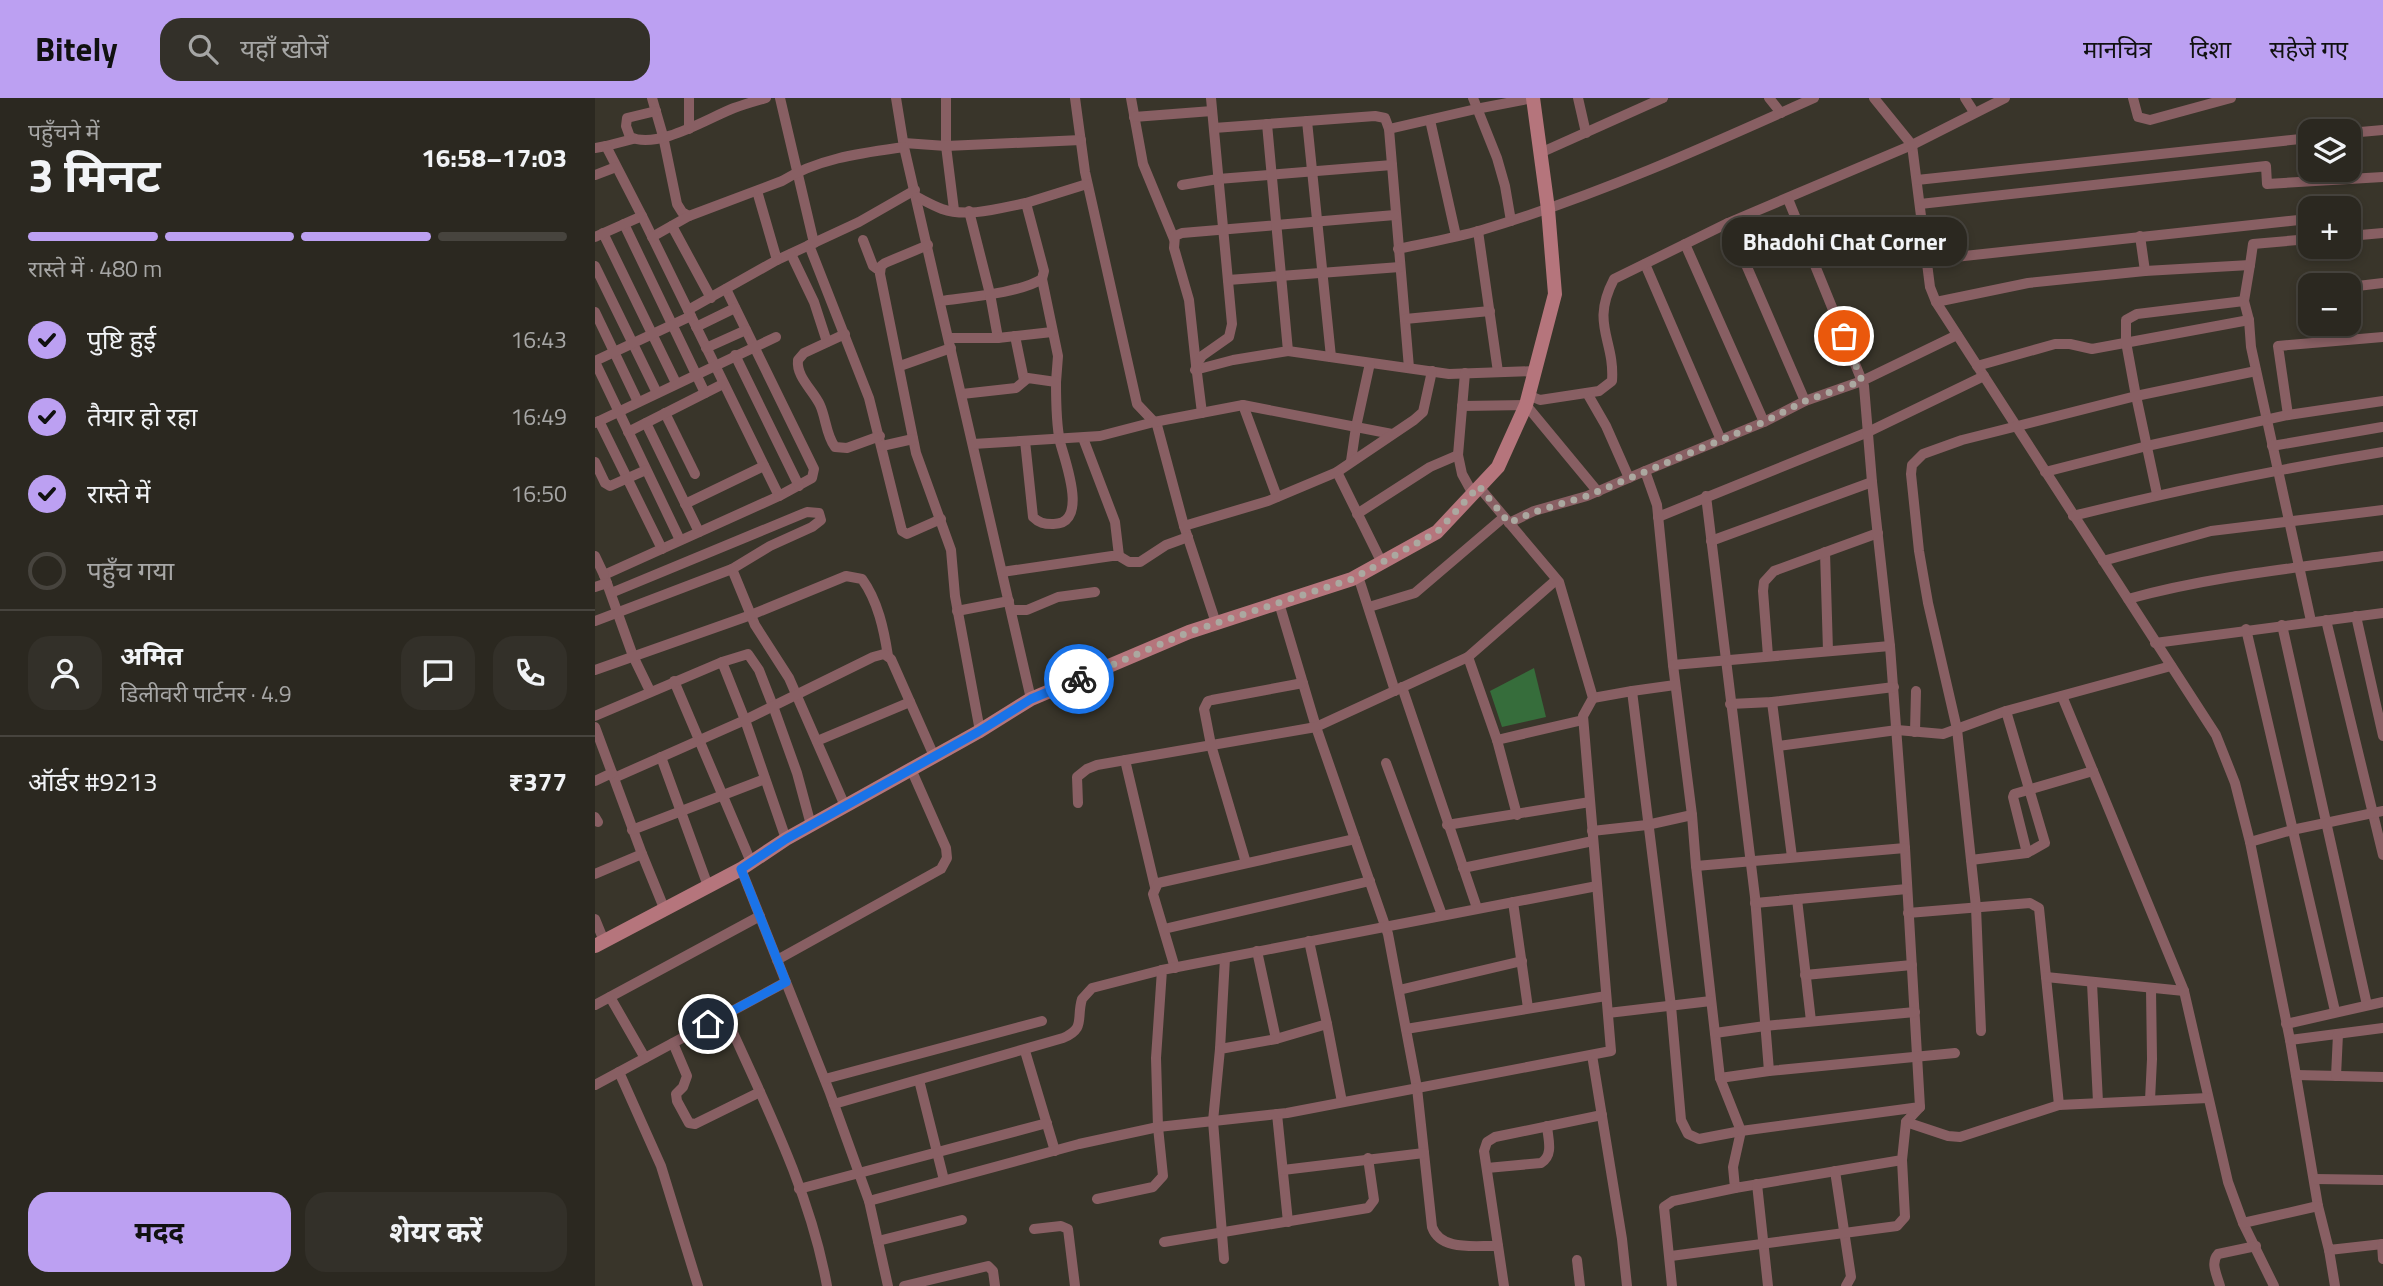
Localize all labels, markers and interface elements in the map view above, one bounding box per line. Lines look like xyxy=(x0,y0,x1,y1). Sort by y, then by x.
search box xyxy=(160,18,650,81)
text: Bitely xyxy=(35,24,118,74)
text: यहाँ खोजें xyxy=(240,29,329,68)
icon: search xyxy=(184,30,222,68)
text: मानचित्र xyxy=(2083,31,2152,67)
text: दिशा xyxy=(2190,31,2231,67)
text: सहेजे गए xyxy=(2269,31,2348,67)
text: पहुँचने में xyxy=(28,114,99,149)
map controls xyxy=(2298,119,2361,336)
button: layers xyxy=(2298,119,2361,182)
text: 16:58–17:03 xyxy=(421,138,567,177)
text: 3 मिनट xyxy=(28,140,160,210)
button: + xyxy=(2298,196,2361,259)
callout: Bhadohi Chat Corner xyxy=(1721,217,1967,266)
text: Bhadohi Chat Corner xyxy=(1743,224,1946,259)
text: रास्ते में · 480 m xyxy=(28,251,162,286)
button: − xyxy=(2298,273,2361,336)
pin xyxy=(1814,306,1874,366)
icon: bag xyxy=(1825,317,1863,355)
text: पुष्टि हुई xyxy=(87,320,156,359)
icon: check xyxy=(28,321,66,359)
text: 16:43 xyxy=(510,322,567,357)
text: तैयार हो रहा xyxy=(87,397,197,436)
icon: check xyxy=(28,398,66,436)
text: 16:49 xyxy=(510,399,567,434)
text: रास्ते में xyxy=(87,474,151,513)
icon: check xyxy=(28,475,66,513)
text: 16:50 xyxy=(510,476,567,511)
text: पहुँच गया xyxy=(87,551,174,590)
button: person xyxy=(28,636,102,710)
text: अमित xyxy=(120,636,183,675)
button: chat xyxy=(401,636,475,710)
button: phone xyxy=(493,636,567,710)
courier xyxy=(1044,644,1114,714)
icon: bike xyxy=(1060,660,1098,698)
text: डिलीवरी पार्टनर · 4.9 xyxy=(120,676,292,711)
text: ऑर्डर #9213 xyxy=(28,762,158,801)
text: ₹377 xyxy=(508,762,567,801)
pin xyxy=(678,994,738,1054)
icon: home xyxy=(689,1005,727,1043)
button: मदद xyxy=(28,1192,291,1272)
button: शेयर करें xyxy=(305,1192,567,1272)

